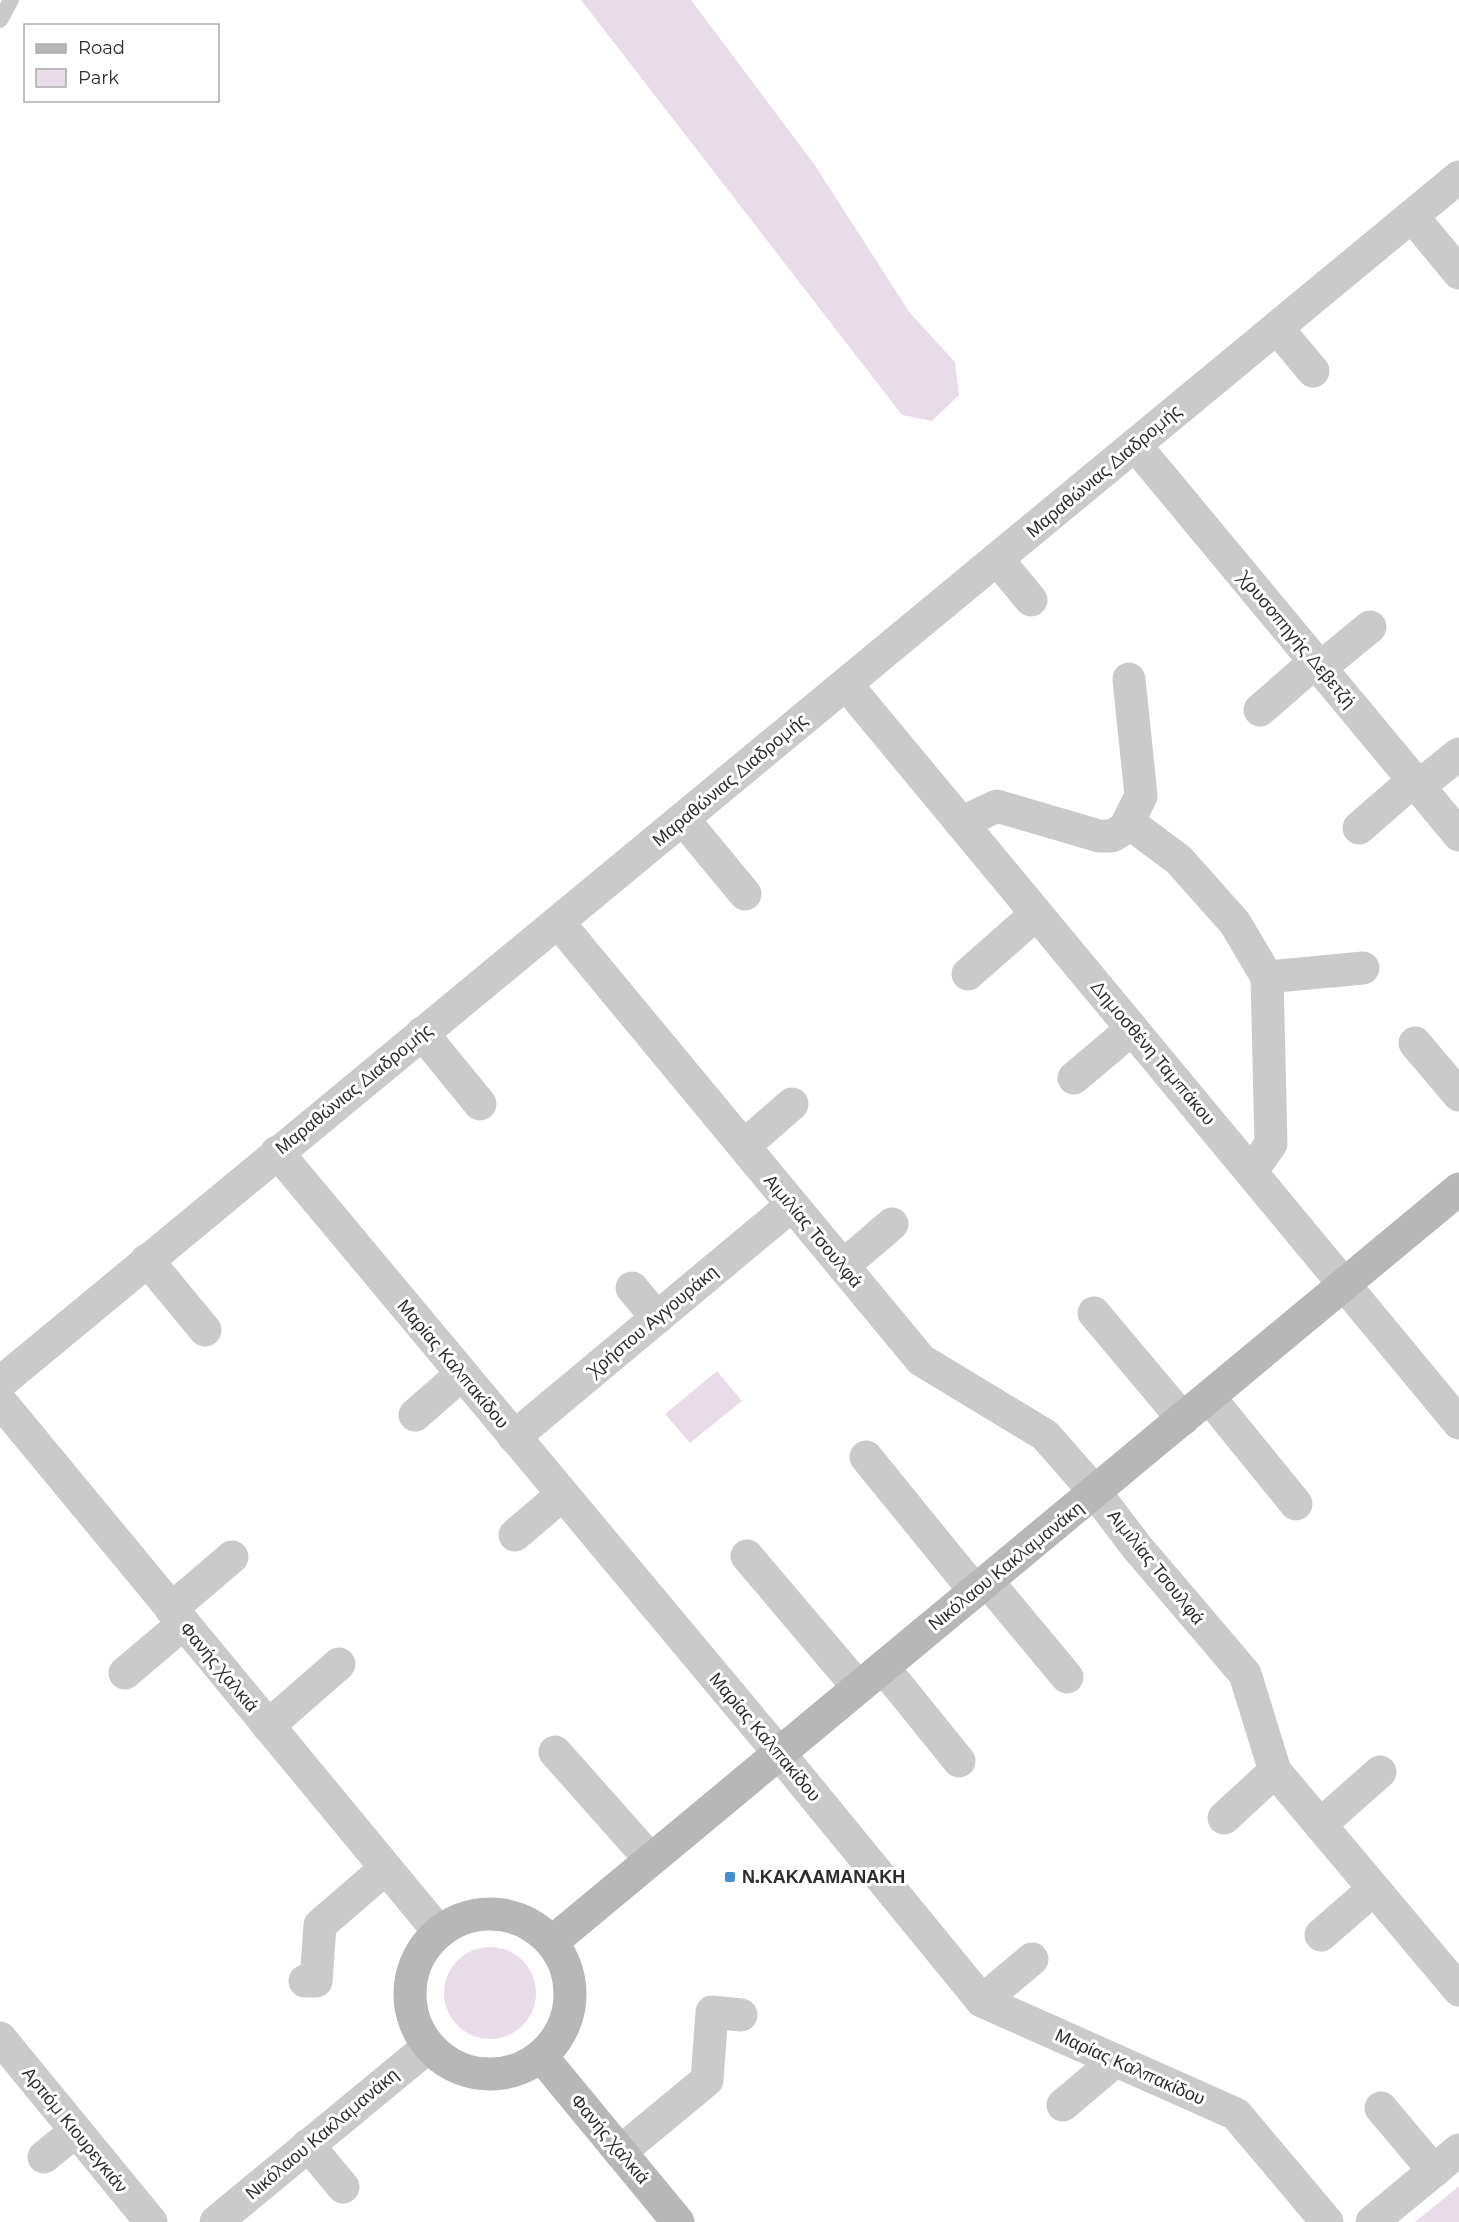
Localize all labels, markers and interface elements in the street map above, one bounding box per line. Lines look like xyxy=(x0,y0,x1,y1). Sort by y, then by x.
legend xyxy=(24,24,219,102)
text: Road xyxy=(78,37,125,59)
text: Park xyxy=(78,67,119,89)
street label: Μαραθώνιας Διαδρομής xyxy=(1022,400,1186,542)
street label: Χρυσοπηγής Δεβετζή xyxy=(1232,565,1360,712)
street label: Μαραθώνιας Διαδρομής xyxy=(648,709,812,851)
street label: Δημοσθένη Ταμπάκου xyxy=(1086,976,1220,1130)
street label: Μαραθώνιας Διαδρομής xyxy=(271,1019,437,1159)
street label: Αιμιλίας Τσουλφά xyxy=(759,1170,867,1292)
street label: Χρήστου Αγγουράκη xyxy=(582,1260,722,1383)
street label: Μαρίας Καλπακίδου xyxy=(393,1295,513,1433)
street label: Νικόλαου Κακλαμανάκη xyxy=(924,1497,1088,1635)
street label: Αιμιλίας Τσουλφά xyxy=(1103,1505,1209,1629)
street label: Φανής Χαλκιά xyxy=(175,1617,263,1717)
street label: Μαρίας Καλπακίδου xyxy=(705,1668,825,1806)
place label: Ν.ΚΑΚΛΑΜΑΝΑΚΗ xyxy=(742,1866,905,1888)
marker: Ν.ΚΑΚΛΑΜΑΝΑΚΗ xyxy=(723,1870,737,1884)
street label: Μαρίας Καλπακίδου xyxy=(1052,2024,1208,2110)
street label: Αρτιόμ Κιουρεγκιάν xyxy=(18,2063,132,2197)
street label: Νικόλαου Κακλαμανάκη xyxy=(241,2064,403,2204)
street label: Φανής Χαλκιά xyxy=(566,2089,654,2189)

